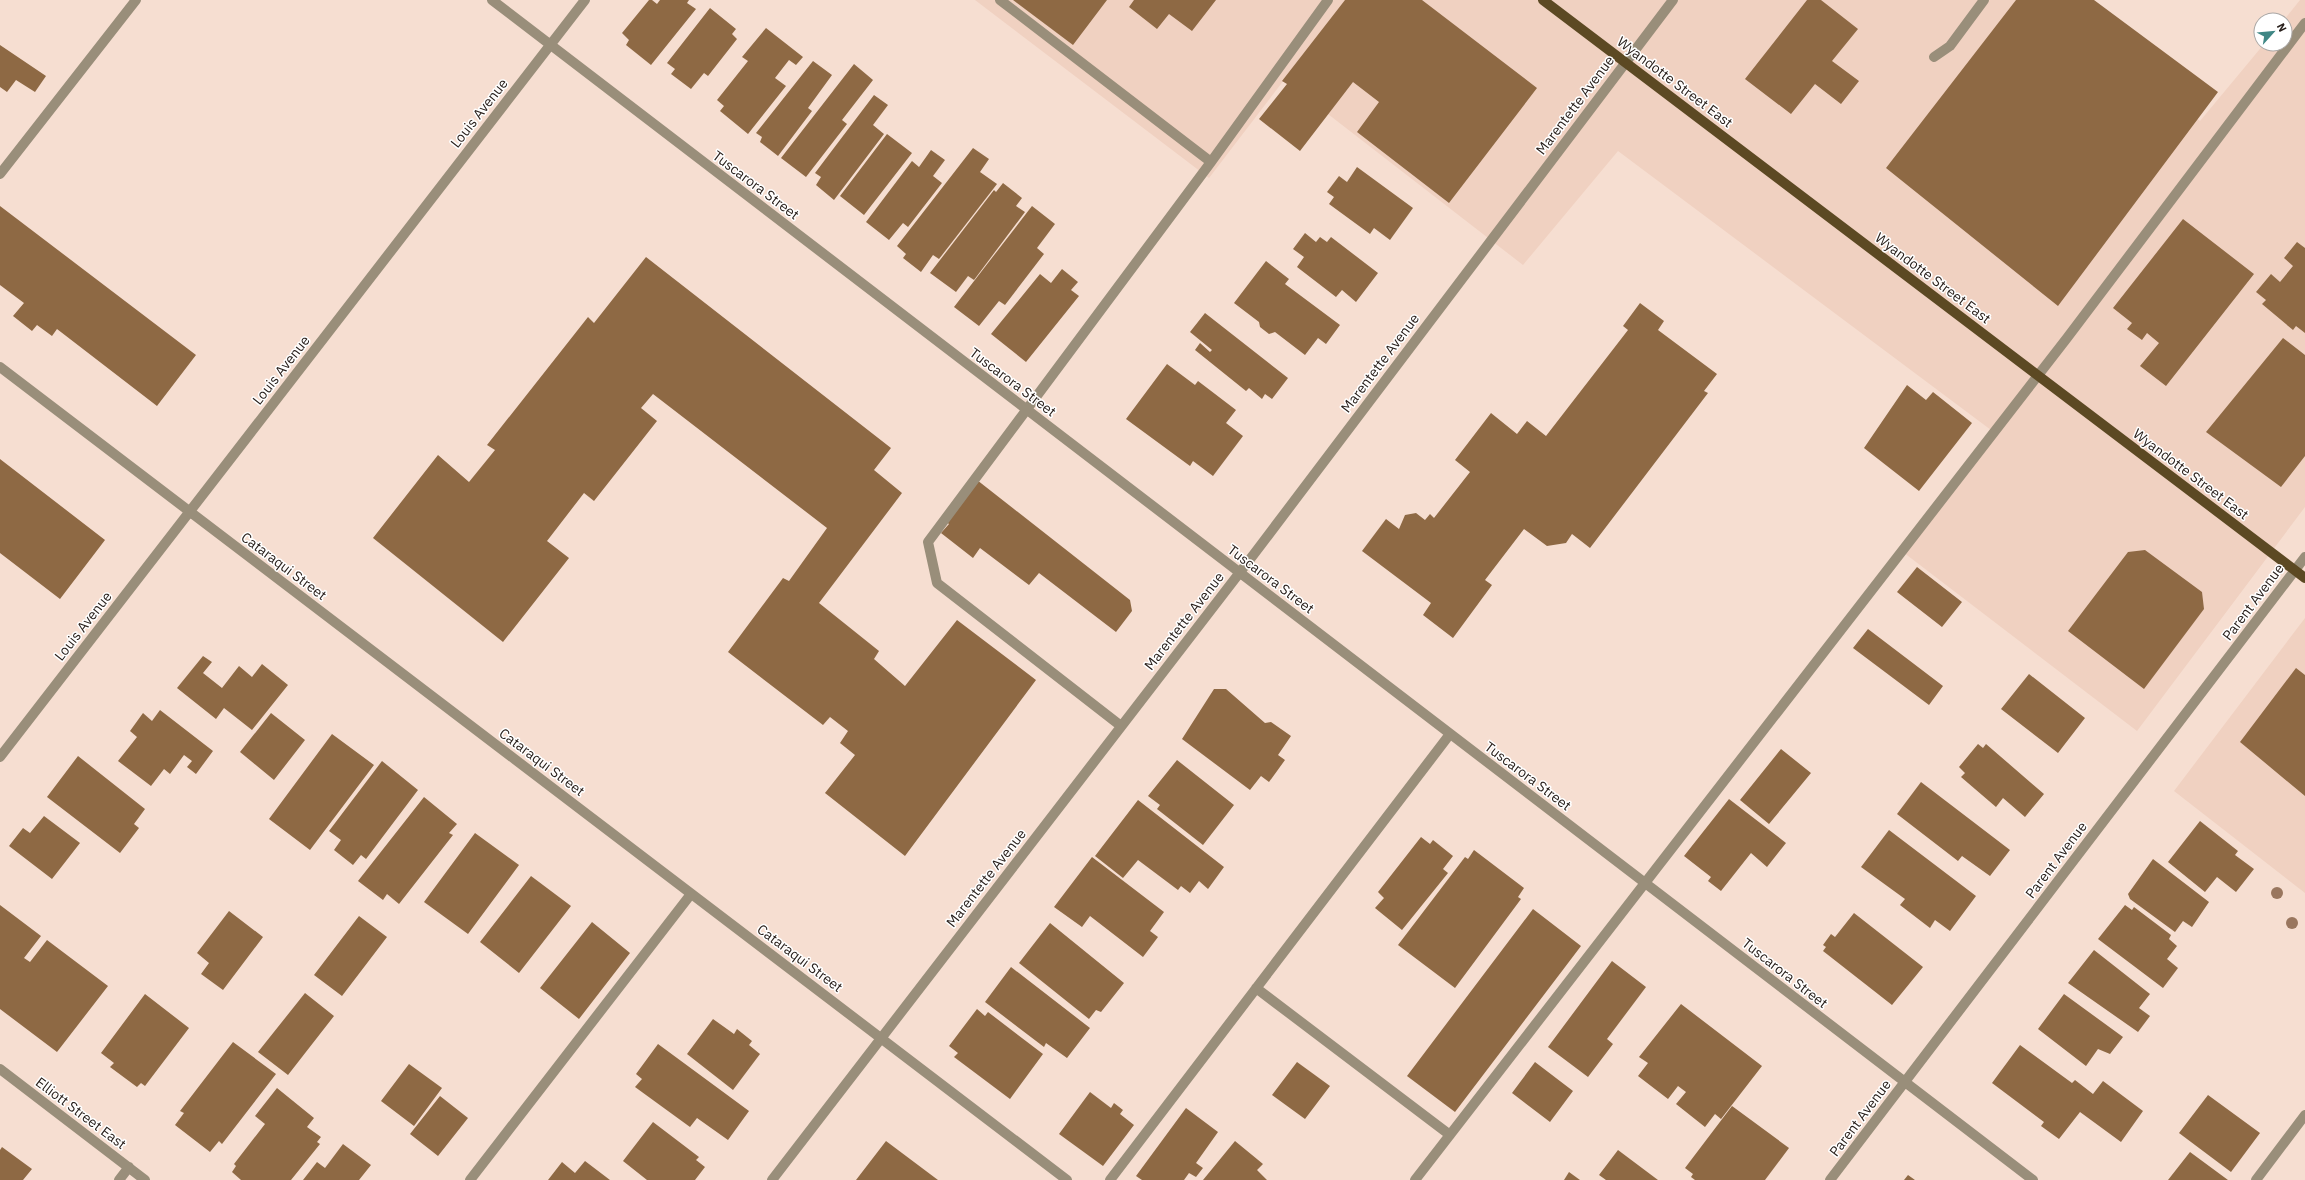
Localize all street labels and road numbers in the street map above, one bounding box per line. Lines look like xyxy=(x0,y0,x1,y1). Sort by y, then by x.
street label: Wyandotte Street East xyxy=(1614,33,1736,131)
street label: Marentette Avenue xyxy=(1532,52,1618,158)
street label: Louis Avenue xyxy=(446,75,512,151)
street label: Tuscarora Street xyxy=(709,147,803,223)
street label: Wyandotte Street East xyxy=(1872,229,1994,327)
street label: Marentette Avenue xyxy=(1337,310,1423,416)
street label: Louis Avenue xyxy=(248,332,314,408)
street label: Tuscarora Street xyxy=(966,344,1060,420)
street label: Wyandotte Street East xyxy=(2130,425,2252,523)
street label: Cataraqui Street xyxy=(238,528,330,604)
street label: Tuscarora Street xyxy=(1224,541,1318,617)
street label: Parent Avenue xyxy=(2218,560,2288,644)
street label: Marentette Avenue xyxy=(1140,568,1228,674)
street label: Louis Avenue xyxy=(50,588,116,664)
street label: Cataraqui Street xyxy=(496,724,588,800)
street label: Tuscarora Street xyxy=(1481,738,1575,814)
street label: Parent Avenue xyxy=(2021,818,2091,902)
street label: Marentette Avenue xyxy=(942,825,1030,931)
street label: Cataraqui Street xyxy=(754,920,846,996)
street label: Tuscarora Street xyxy=(1739,934,1831,1012)
street label: Elliott Street East xyxy=(32,1073,130,1153)
street label: Parent Avenue xyxy=(1825,1076,1895,1160)

